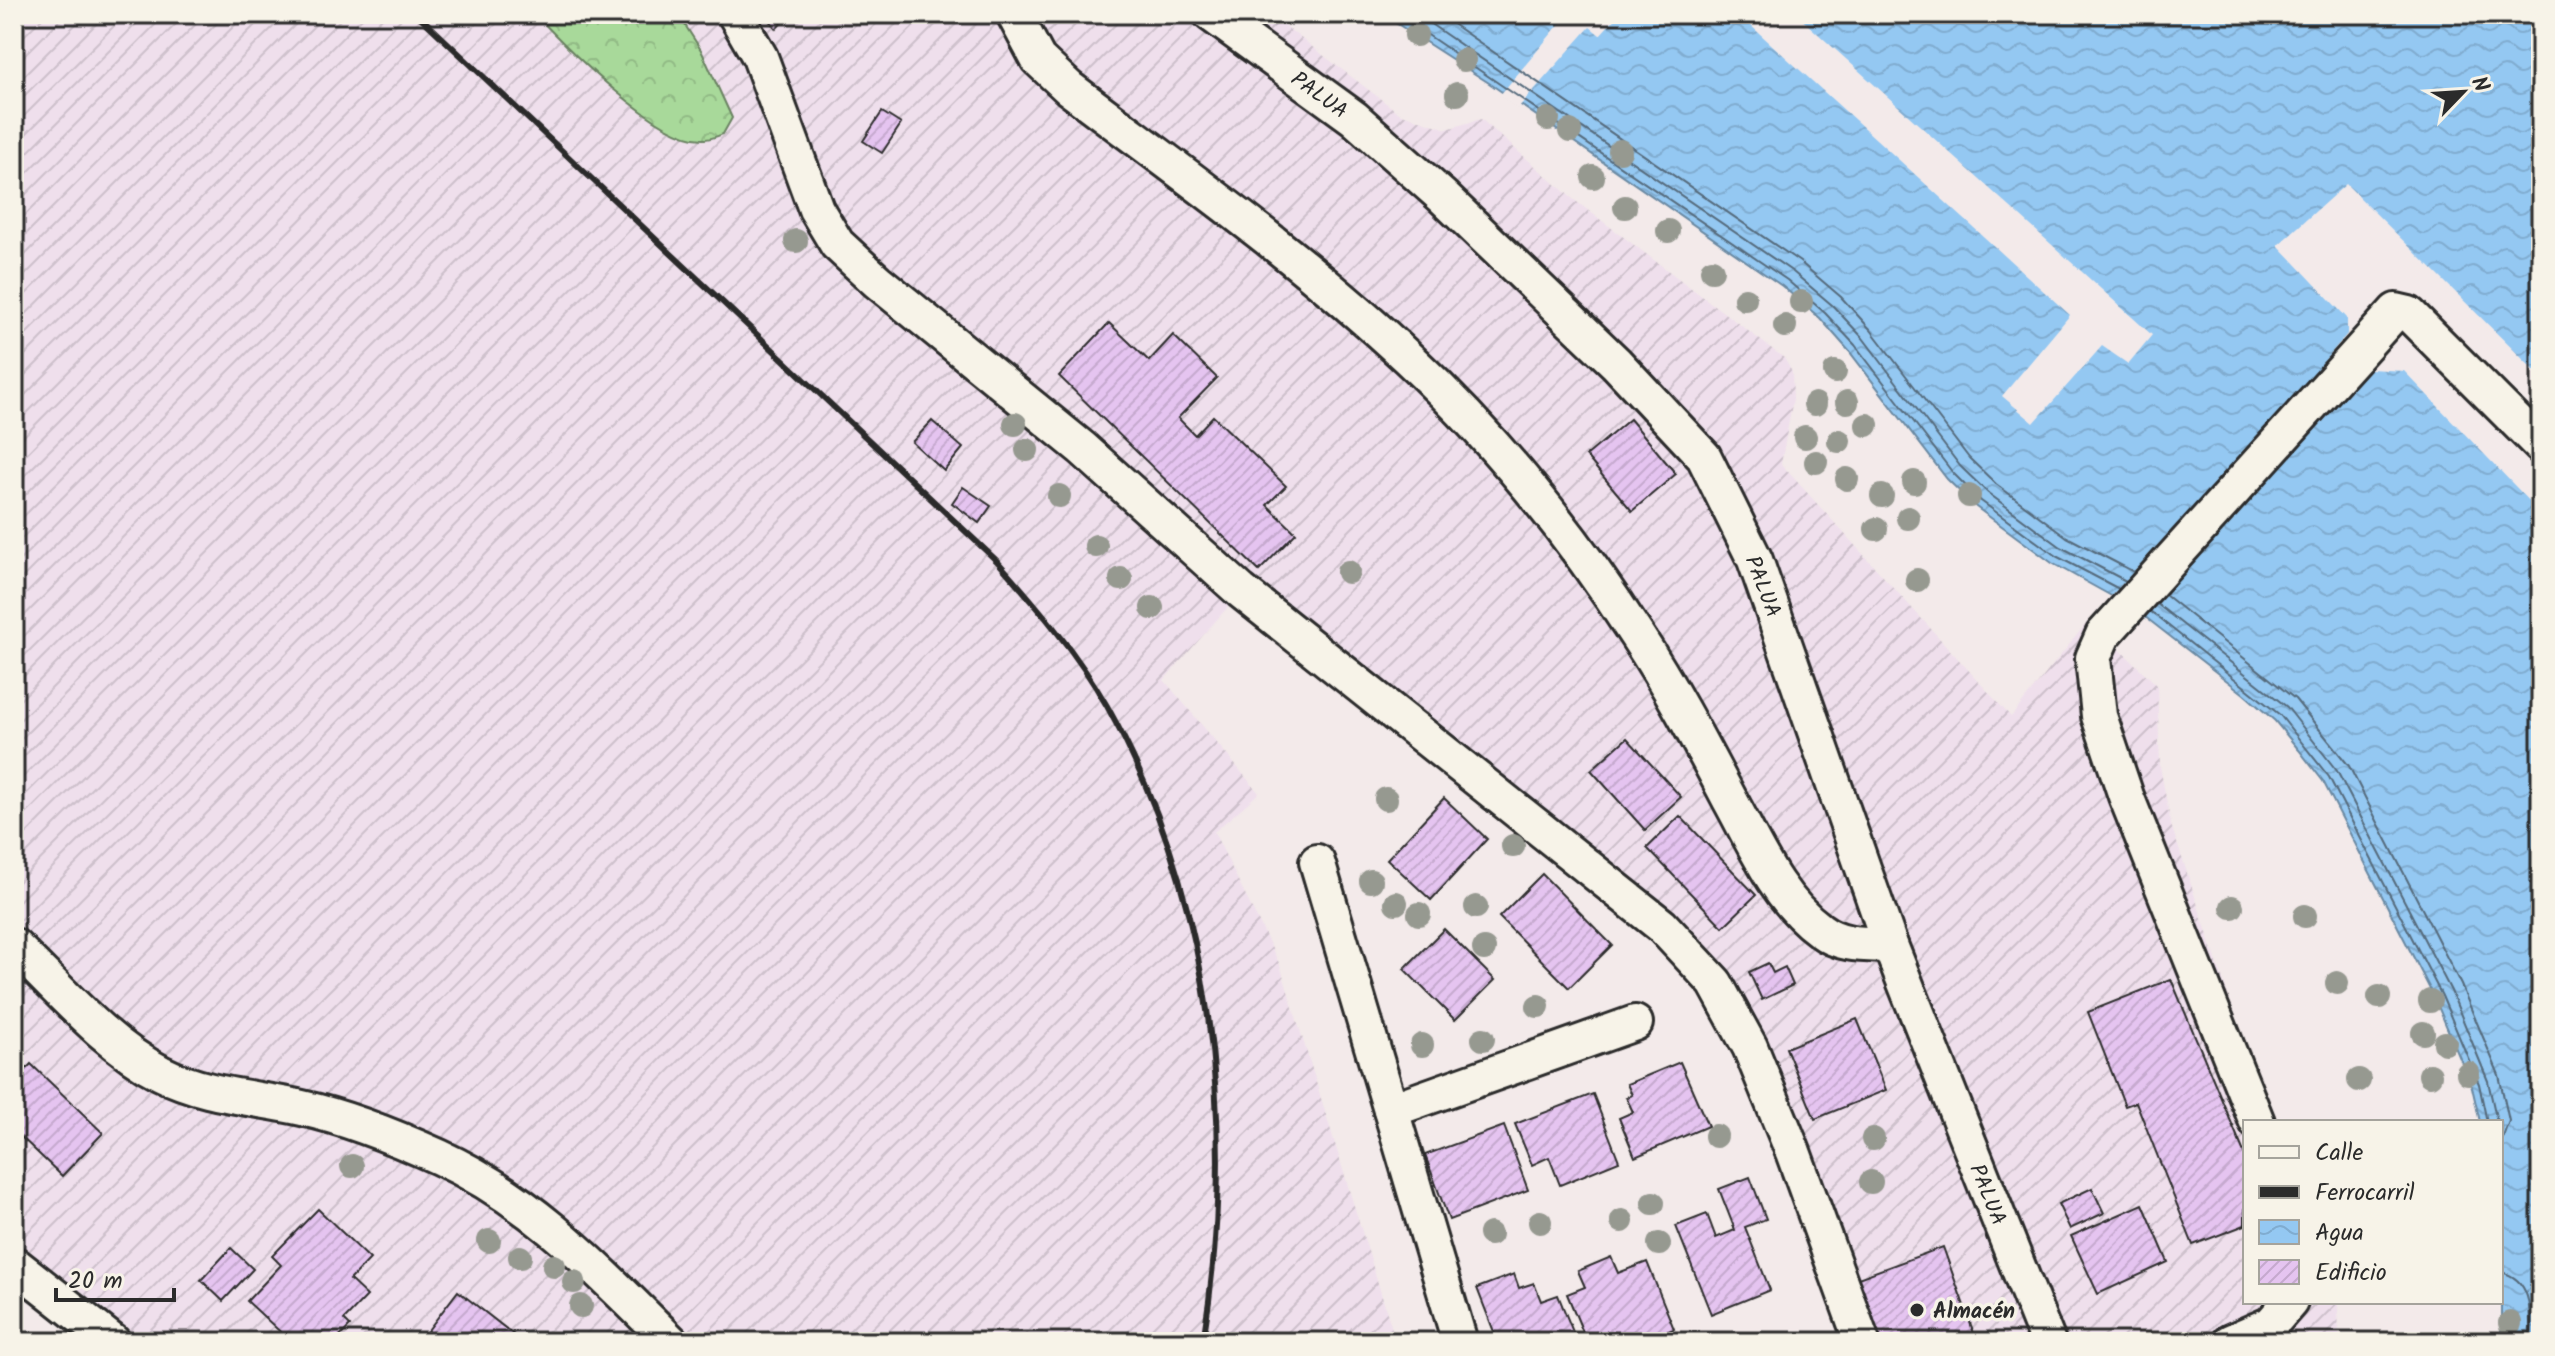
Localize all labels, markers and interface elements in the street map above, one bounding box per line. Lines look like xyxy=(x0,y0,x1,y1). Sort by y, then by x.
north arrow xyxy=(2423,52,2503,132)
street label: PALUA xyxy=(1282,63,1355,129)
text: N xyxy=(2460,71,2498,98)
street label: PALUA xyxy=(1734,551,1789,623)
legend xyxy=(2243,1120,2503,1304)
text: Calle xyxy=(2315,1134,2363,1173)
street label: PALUA xyxy=(1958,1159,2015,1231)
text: Ferrocarril xyxy=(2315,1174,2415,1213)
text: Agua xyxy=(2315,1214,2364,1253)
scale bar xyxy=(56,1252,174,1302)
text: Edificio xyxy=(2315,1254,2387,1293)
text: 20 m xyxy=(68,1262,123,1301)
place label: Almacén xyxy=(1933,1295,2015,1330)
marker: Almacén xyxy=(1908,1301,1926,1319)

